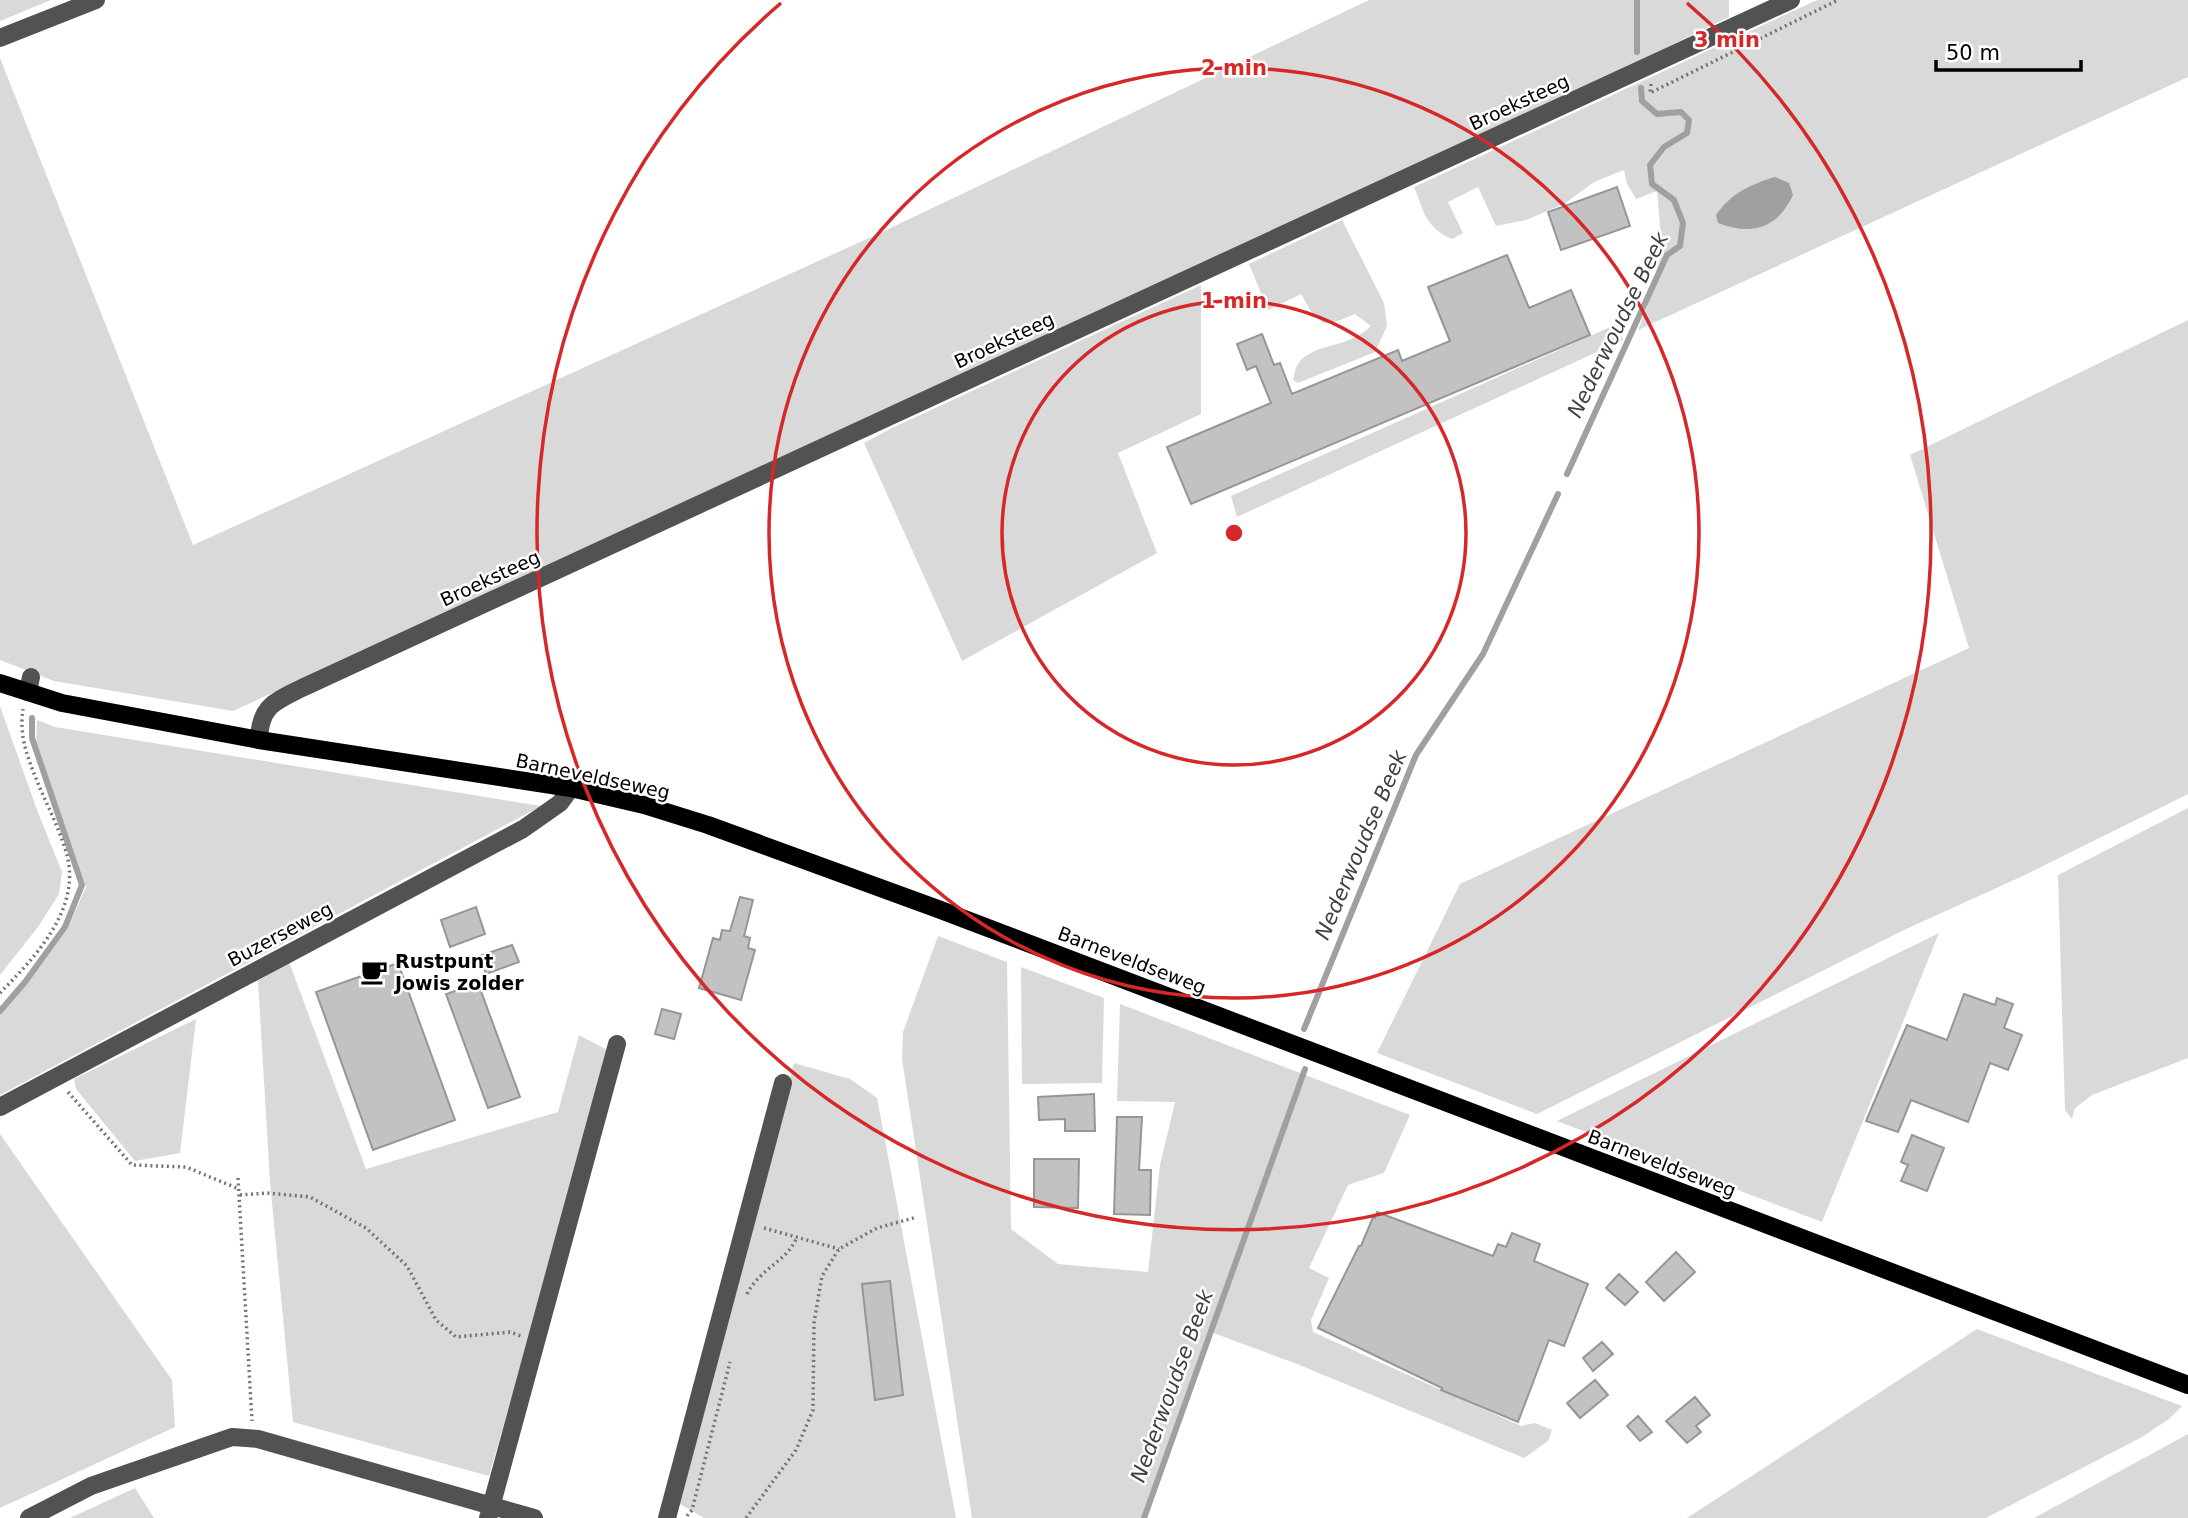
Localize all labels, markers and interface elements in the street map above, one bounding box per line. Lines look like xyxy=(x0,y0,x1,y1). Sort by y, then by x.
text: 3 min xyxy=(1694,28,1760,52)
scale bar xyxy=(1936,28,2081,72)
text: 50 m xyxy=(1946,41,2000,65)
text: 2 min xyxy=(1201,56,1267,80)
street label: Broeksteeg xyxy=(1466,69,1572,135)
water label: Nederwoudse Beek xyxy=(1563,228,1674,422)
text: 1 min xyxy=(1201,289,1267,313)
street label: Broeksteeg xyxy=(951,307,1057,373)
centre of rings xyxy=(1222,521,1246,545)
street label: Broeksteeg xyxy=(437,545,543,611)
water label: Nederwoudse Beek xyxy=(1310,746,1412,943)
street label: Barneveldseweg xyxy=(514,749,672,803)
street label: Buzerseweg xyxy=(224,897,336,971)
street label: Barneveldseweg xyxy=(1055,922,1209,998)
place label: Rustpunt Jowis zolder xyxy=(393,950,524,994)
cafe icon: Rustpunt Jowis zolder xyxy=(359,957,389,987)
street label: Barneveldseweg xyxy=(1585,1125,1739,1201)
water label: Nederwoudse Beek xyxy=(1126,1286,1218,1486)

